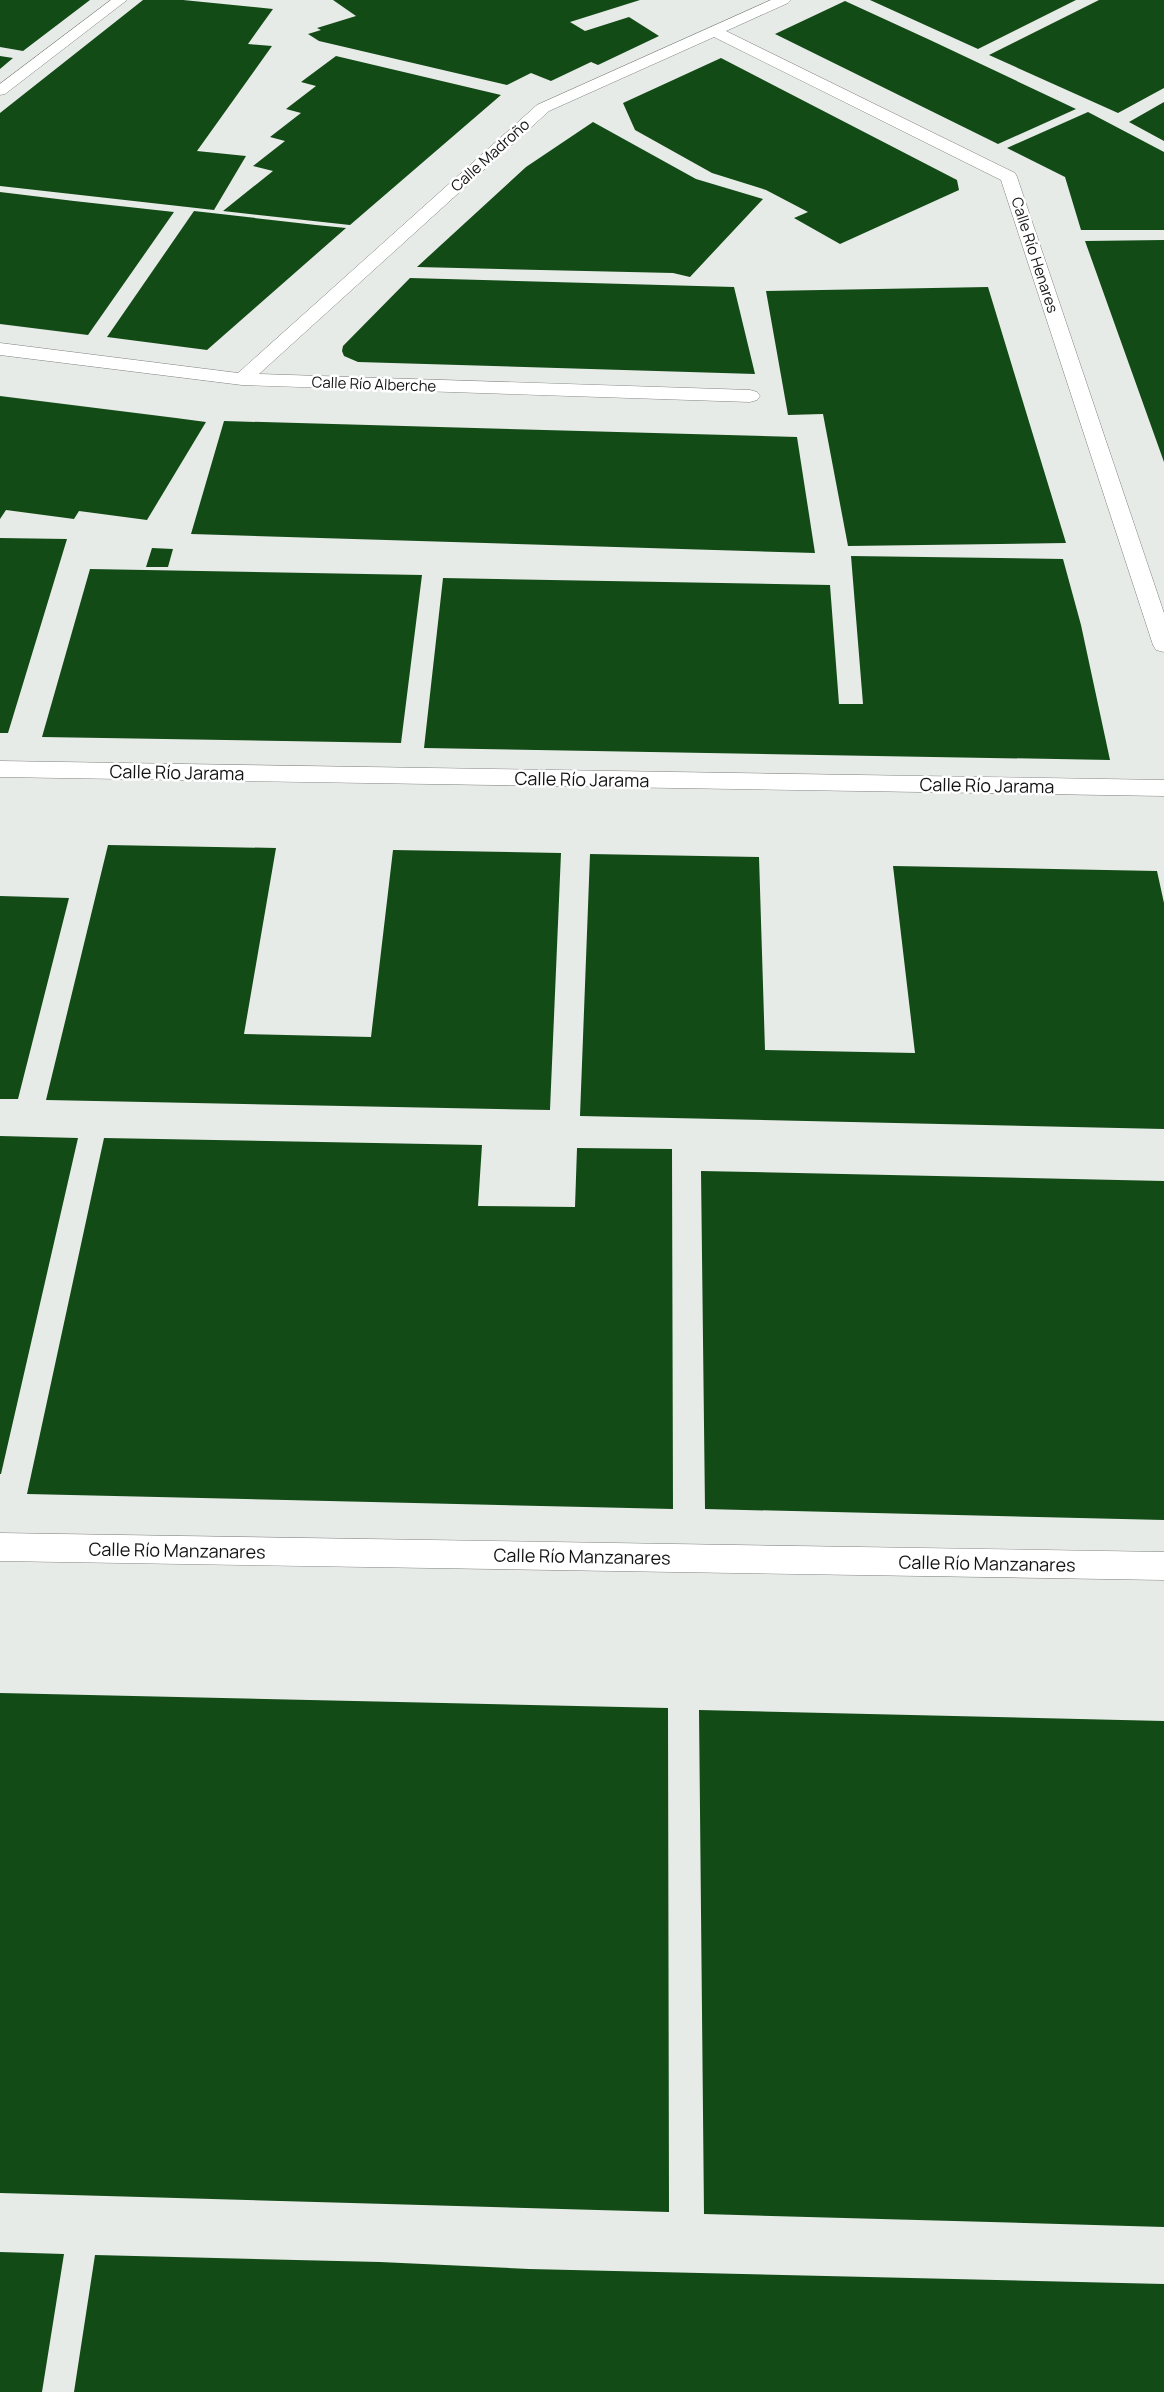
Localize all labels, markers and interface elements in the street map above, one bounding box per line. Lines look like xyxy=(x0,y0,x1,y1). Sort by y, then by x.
street label: Calle Madroño xyxy=(446,114,534,196)
street label: Calle Río Henares xyxy=(1006,194,1064,316)
street label: Calle Río Alberche xyxy=(311,371,437,397)
street label: Calle Río Jarama xyxy=(109,759,245,785)
street label: Calle Río Jarama xyxy=(514,766,650,792)
street label: Calle Río Jarama xyxy=(919,772,1055,798)
street label: Calle Río Manzanares xyxy=(88,1536,266,1564)
street label: Calle Río Manzanares xyxy=(493,1542,671,1570)
street label: Calle Río Manzanares xyxy=(898,1549,1076,1577)

